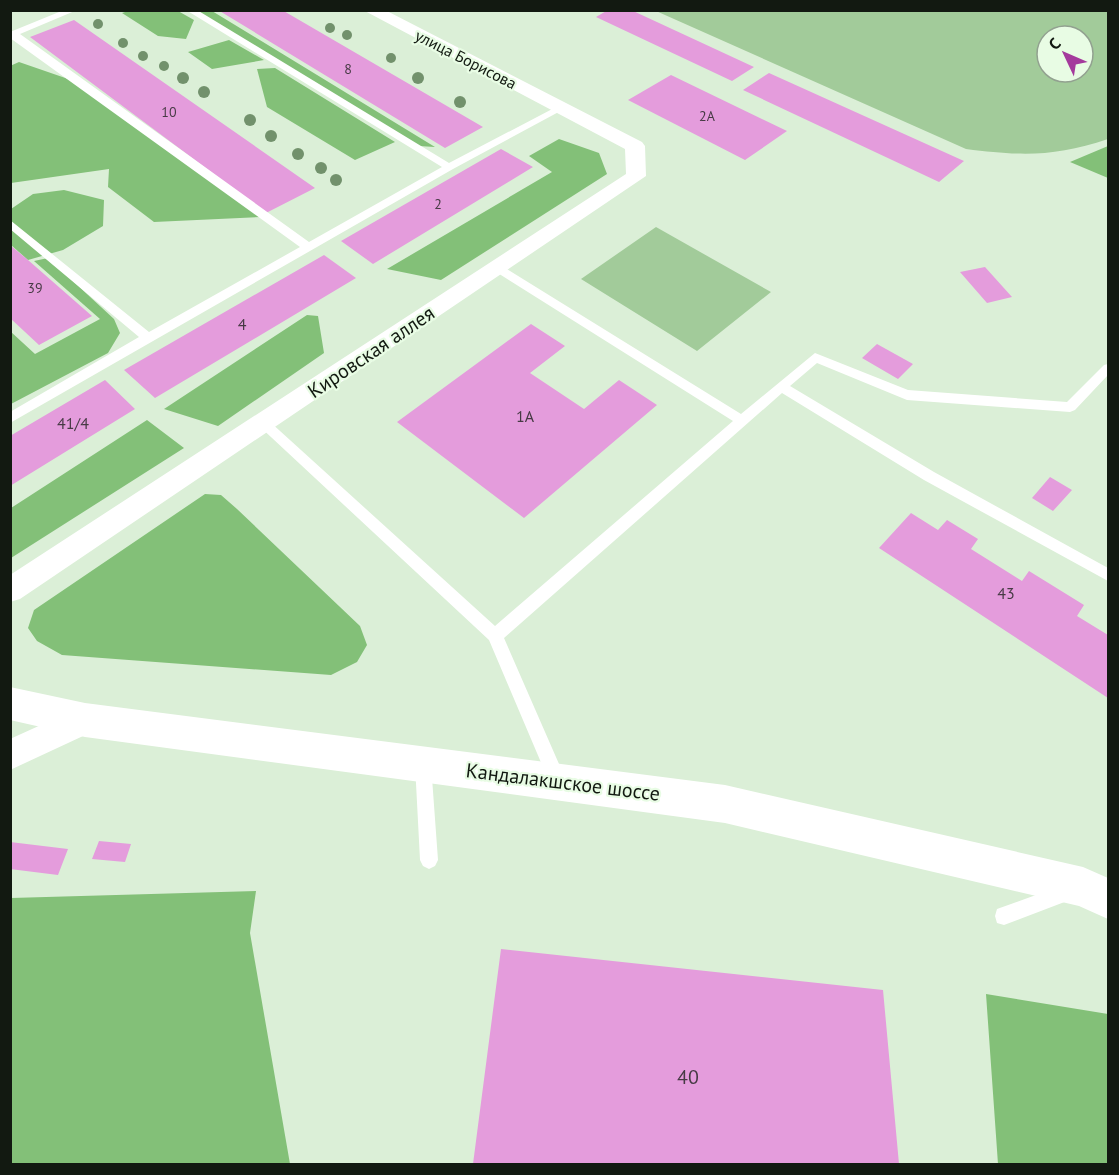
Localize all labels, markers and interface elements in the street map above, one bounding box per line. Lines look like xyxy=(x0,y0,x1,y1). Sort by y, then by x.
north arrow xyxy=(1035,24,1095,84)
street label: улица Борисова xyxy=(412,25,520,93)
text: С xyxy=(1044,33,1065,54)
house number: 8 xyxy=(344,60,352,78)
house number: 10 xyxy=(161,103,177,121)
house number: 2А xyxy=(699,107,716,125)
house number: 2 xyxy=(434,195,442,213)
house number: 39 xyxy=(27,279,43,297)
street label: Кировская аллея xyxy=(303,300,439,404)
house number: 4 xyxy=(238,314,247,334)
house number: 1А xyxy=(516,406,535,426)
house number: 41/4 xyxy=(57,413,89,433)
house number: 43 xyxy=(997,583,1015,603)
street label: Кандалакшское шоссе xyxy=(465,757,661,807)
house number: 40 xyxy=(677,1064,699,1090)

